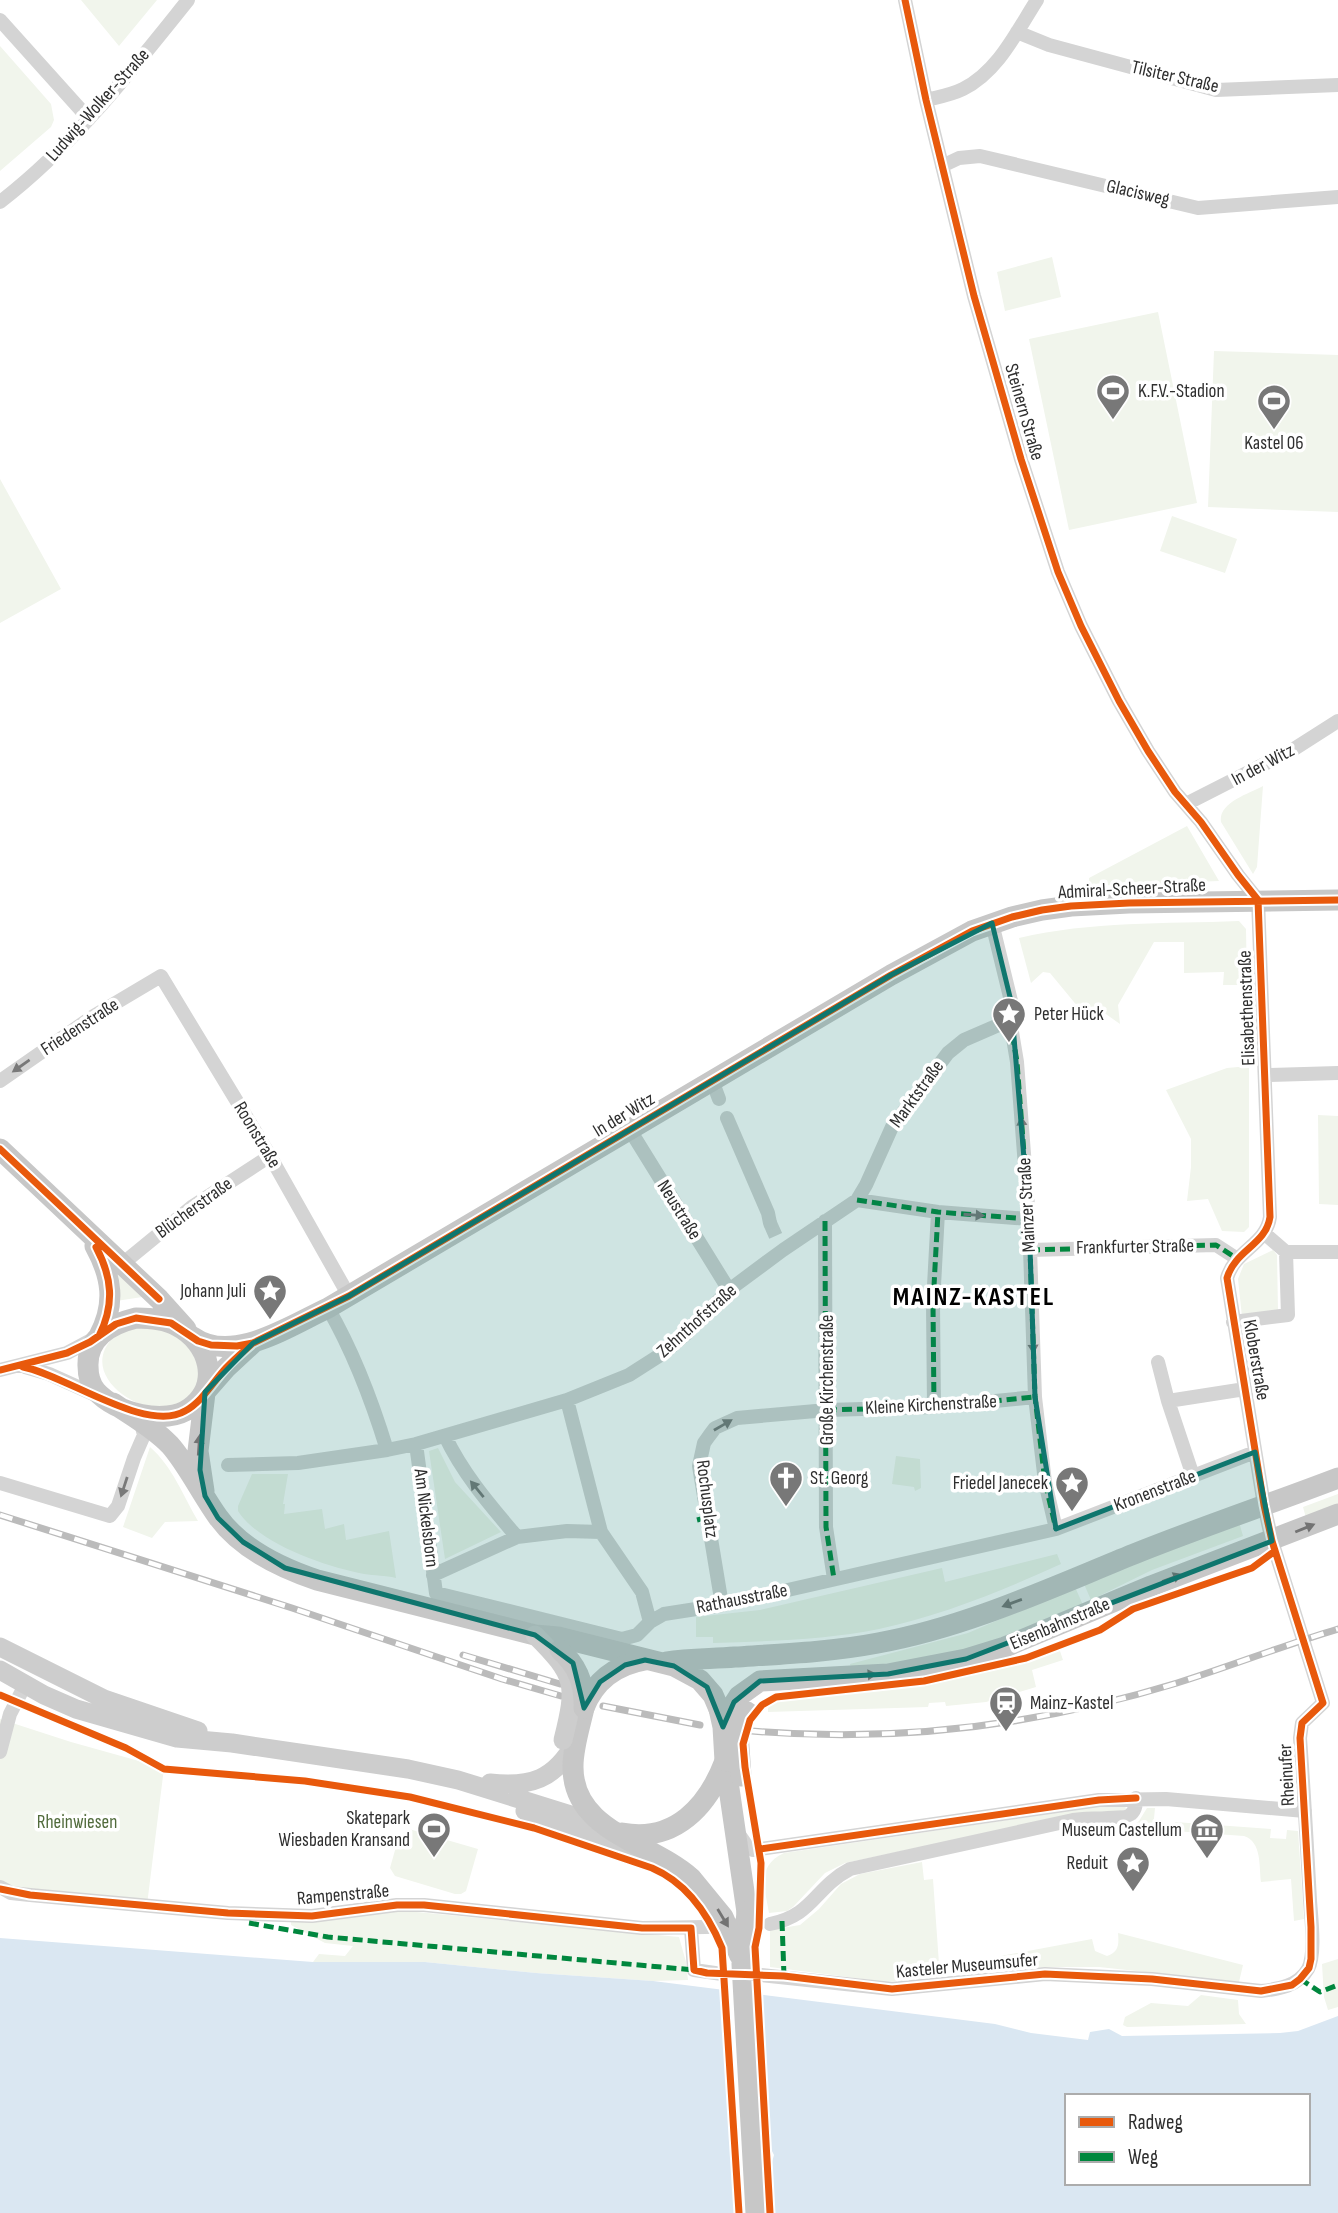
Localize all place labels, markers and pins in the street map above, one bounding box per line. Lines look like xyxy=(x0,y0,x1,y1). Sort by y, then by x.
sports icon: K.F.V.-Stadion xyxy=(1094,372,1132,421)
place label: K.F.V.-Stadion xyxy=(1138,380,1225,403)
sports icon: Kastel 06 xyxy=(1255,382,1293,431)
place label: Kastel 06 xyxy=(1244,432,1304,455)
place icon: Peter Hück xyxy=(990,995,1028,1044)
place label: Peter Hück xyxy=(1034,1003,1105,1026)
place icon: Johann Juli xyxy=(251,1272,289,1321)
place label: Johann Juli xyxy=(179,1280,246,1303)
church icon: St. Georg xyxy=(767,1459,805,1508)
place icon: Friedel Janecek xyxy=(1053,1464,1091,1513)
place label: St. Georg xyxy=(810,1467,869,1490)
place label: Friedel Janecek xyxy=(953,1472,1049,1495)
station icon: Mainz-Kastel xyxy=(987,1684,1025,1733)
place label: Mainz-Kastel xyxy=(1030,1692,1113,1715)
place label: Skatepark Wiesbaden Kransand xyxy=(279,1807,411,1852)
sports icon: Skatepark Wiesbaden Kransand xyxy=(415,1810,453,1859)
museum icon: Museum Castellum xyxy=(1188,1811,1226,1860)
place label: Museum Castellum xyxy=(1062,1819,1182,1842)
place icon: Reduit xyxy=(1114,1844,1152,1893)
place label: Reduit xyxy=(1067,1852,1108,1875)

